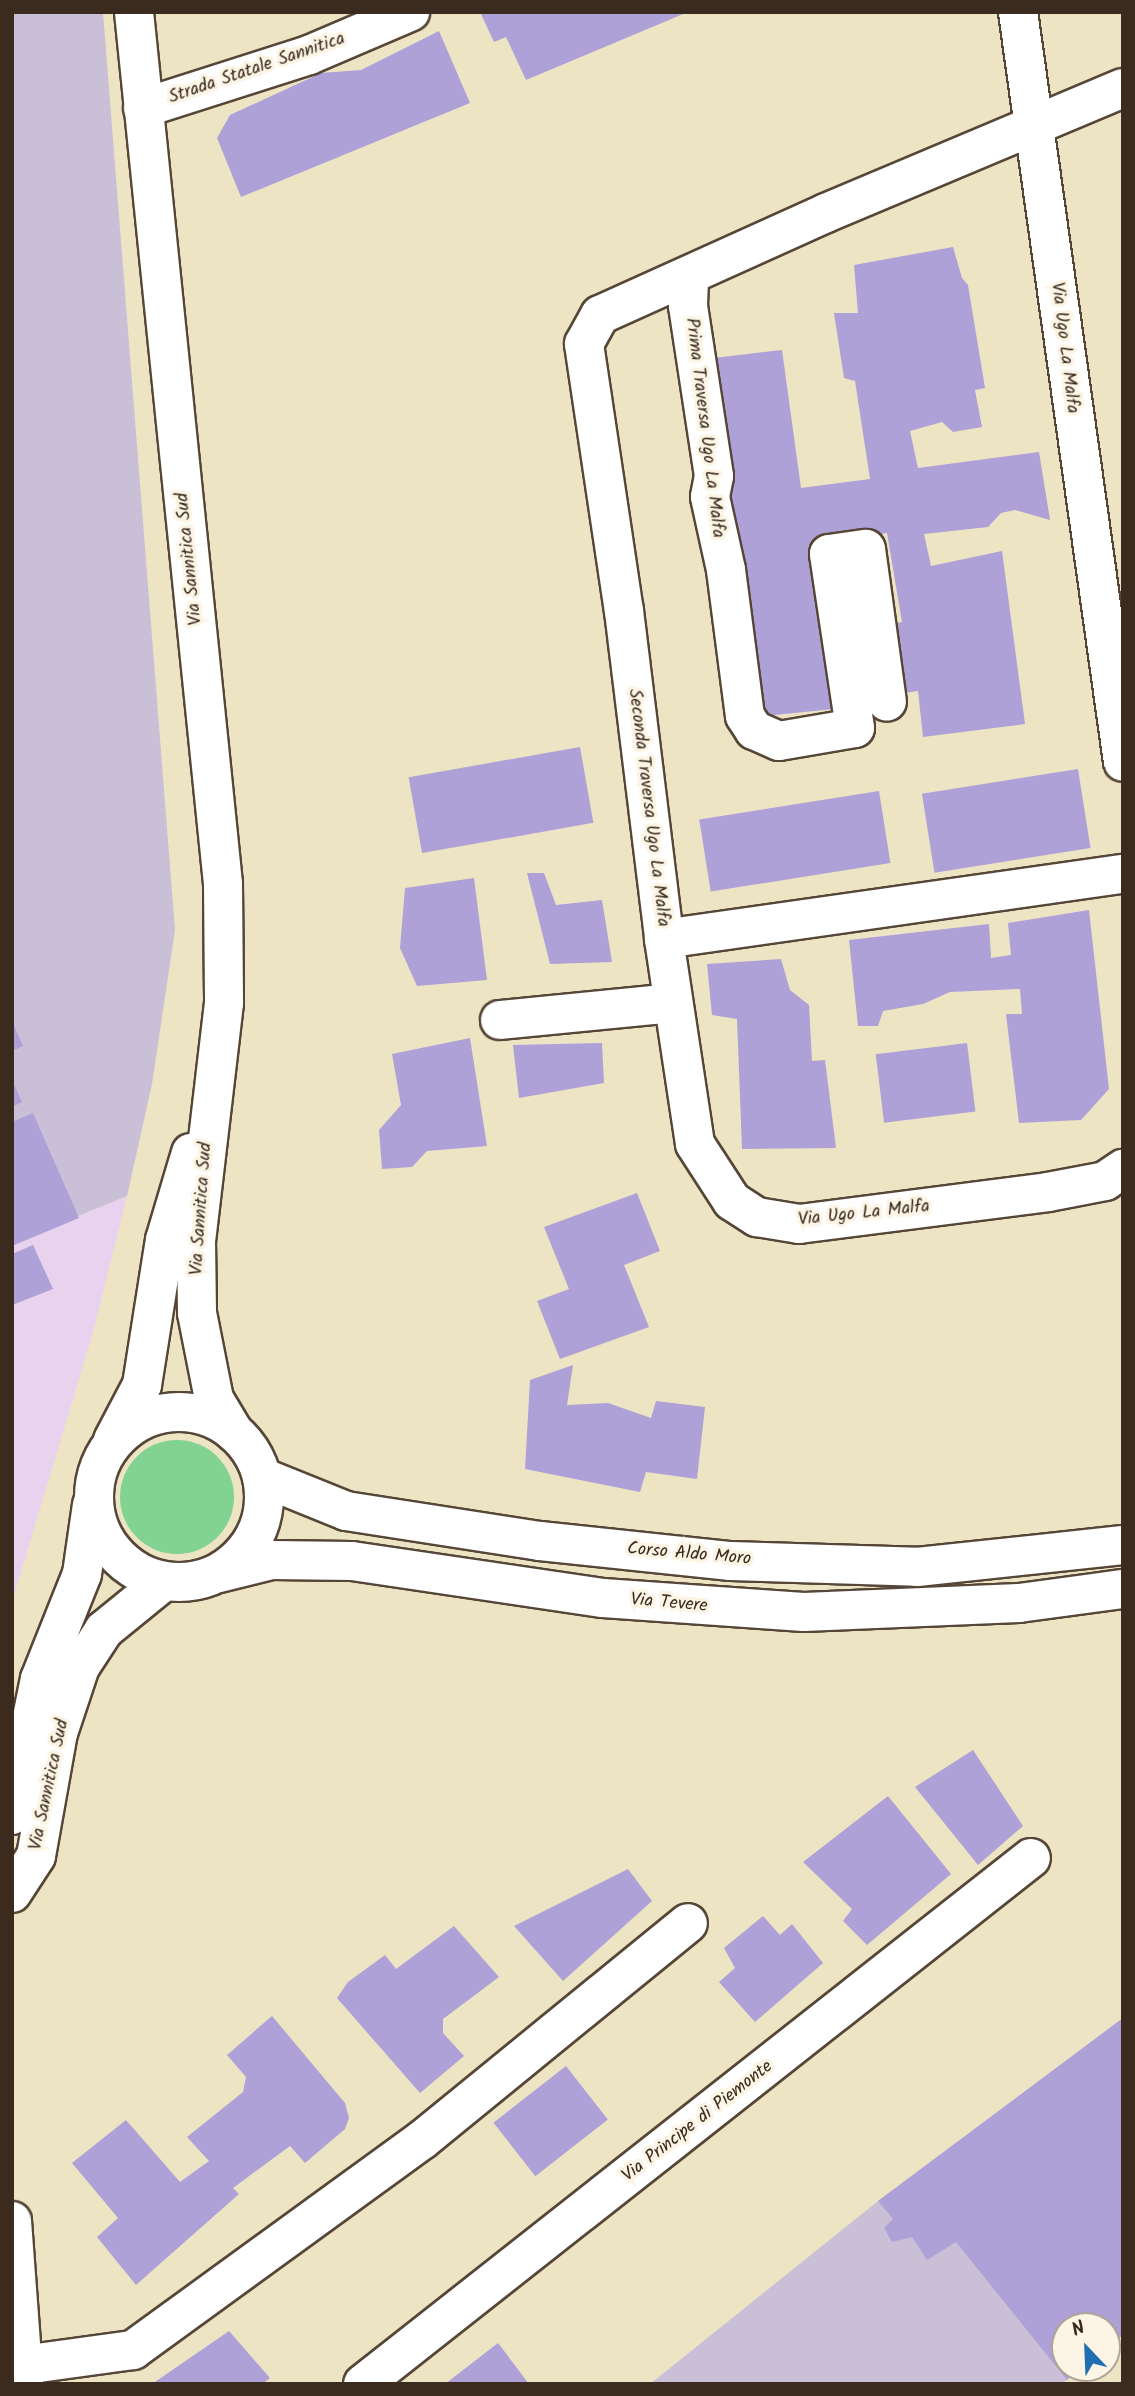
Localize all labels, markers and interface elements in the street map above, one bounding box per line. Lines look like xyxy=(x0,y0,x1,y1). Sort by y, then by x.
street label: Strada Statale Sannitica xyxy=(166,29,348,109)
street label: Via Ugo La Malfa xyxy=(1045,281,1083,415)
street label: Prima Traversa Ugo La Malfa xyxy=(680,317,728,539)
street label: Via Sannitica Sud xyxy=(172,492,208,626)
street label: Seconda Traversa Ugo La Malfa xyxy=(623,688,673,928)
street label: Via Sannitica Sud xyxy=(187,1142,217,1276)
street label: Via Ugo La Malfa xyxy=(797,1196,931,1232)
street label: Corso Aldo Moro xyxy=(626,1539,752,1571)
street label: Via Tevere xyxy=(630,1590,708,1618)
street label: Via Sannitica Sud xyxy=(26,1718,74,1852)
street label: Via Principe di Piemonte xyxy=(618,2057,778,2187)
north arrow xyxy=(1051,2312,1121,2382)
text: N xyxy=(1067,2313,1090,2346)

